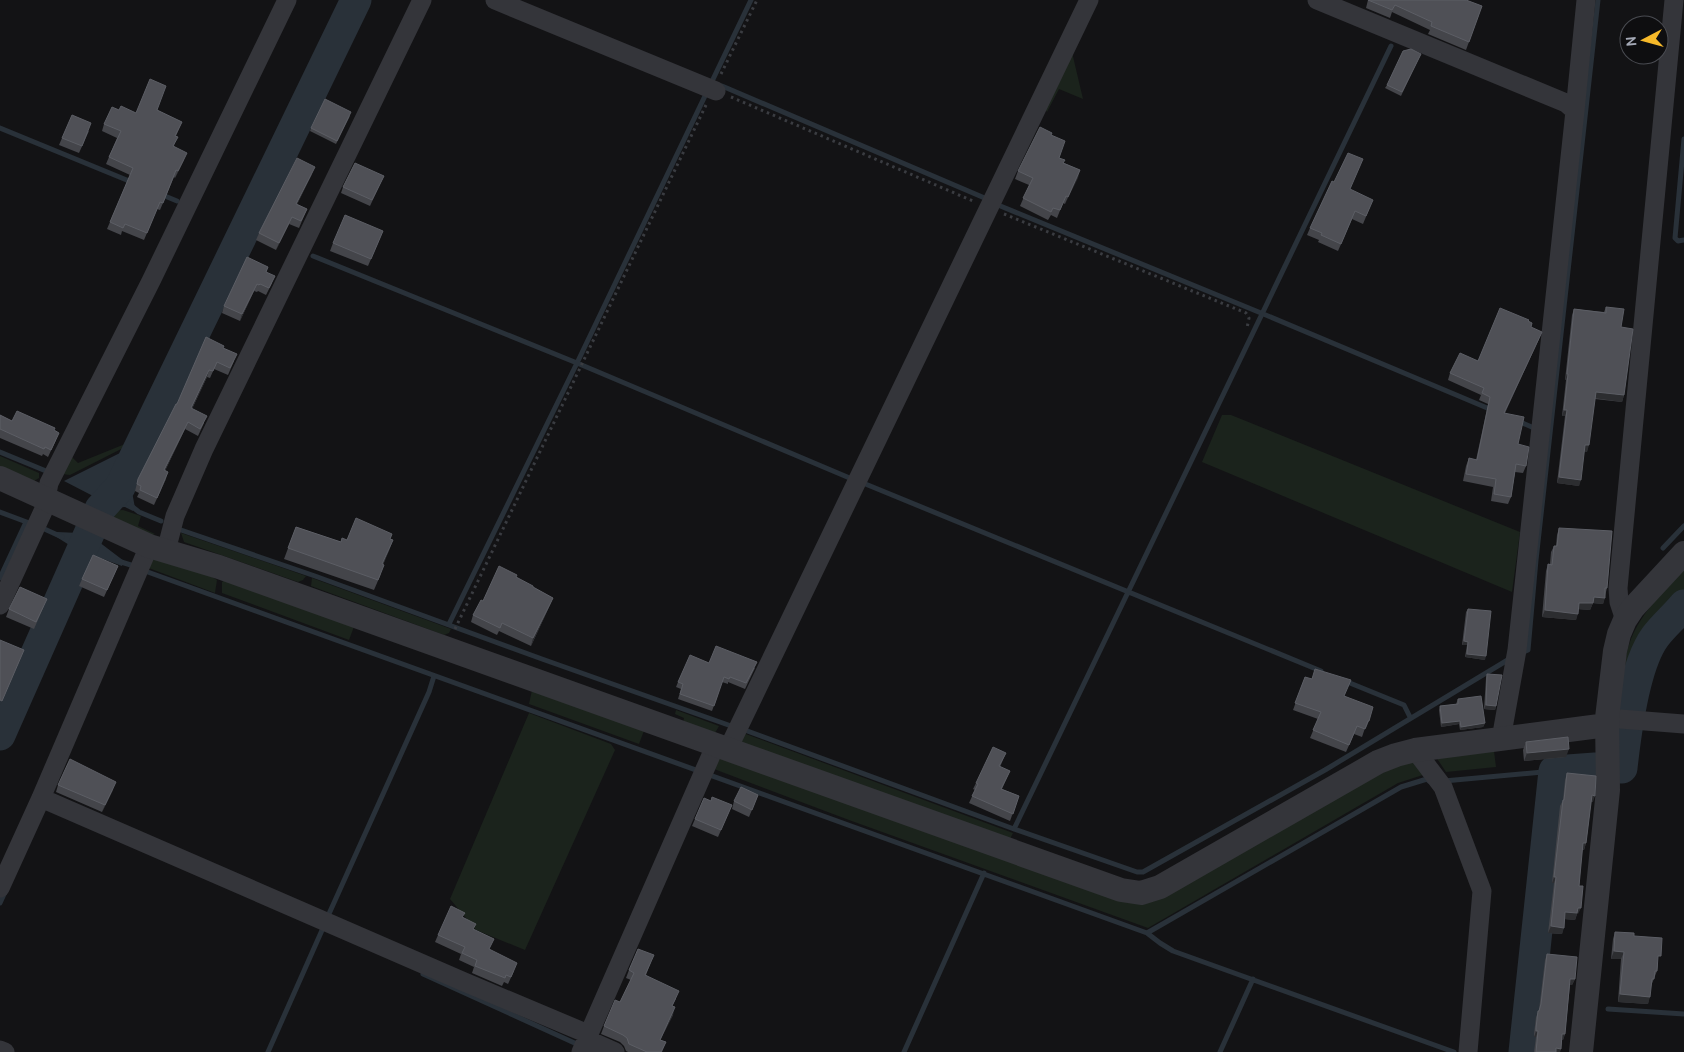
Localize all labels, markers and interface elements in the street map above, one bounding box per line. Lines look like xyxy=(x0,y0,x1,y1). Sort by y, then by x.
north arrow xyxy=(1619,15,1669,65)
text: N xyxy=(1622,35,1641,47)

